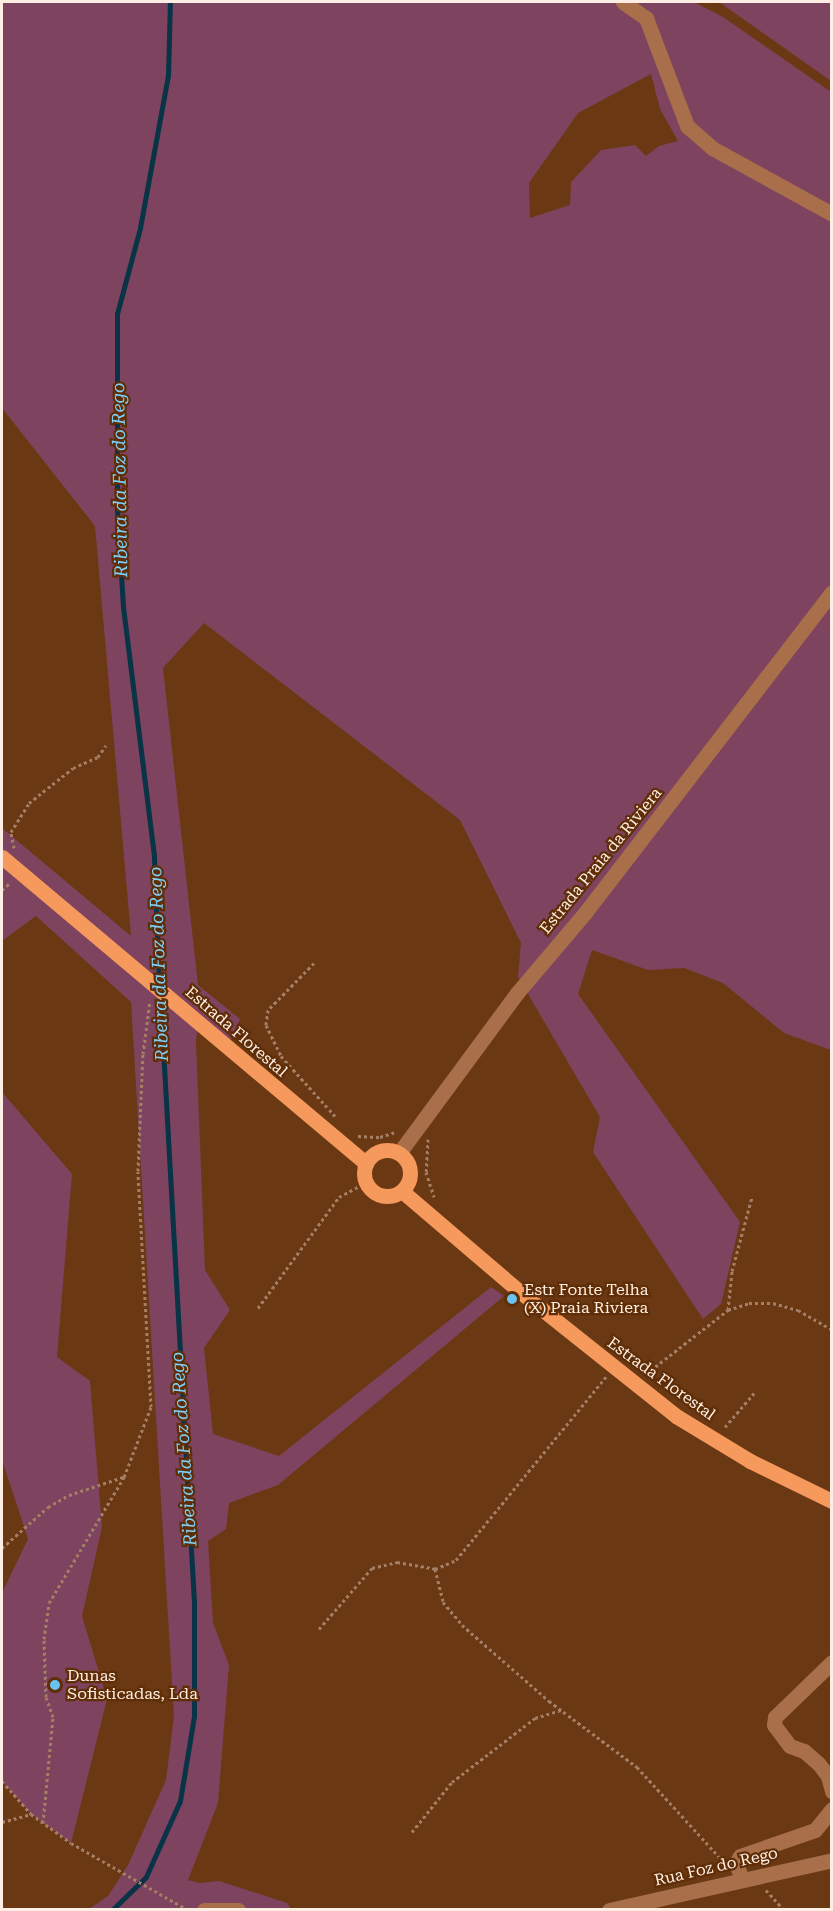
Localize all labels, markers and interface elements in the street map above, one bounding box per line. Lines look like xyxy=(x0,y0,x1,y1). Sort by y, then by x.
water label: Ribeira da Foz do Rego xyxy=(108,382,132,578)
street label: Estrada Praia da Riviera xyxy=(536,784,666,938)
water label: Ribeira da Foz do Rego xyxy=(145,866,173,1062)
street label: Estrada Florestal xyxy=(181,983,291,1081)
place label: Estr Fonte Telha (X) Praia Riviera xyxy=(524,1280,649,1318)
marker: Estr Fonte Telha (X) Praia Riviera xyxy=(505,1292,519,1306)
street label: Estrada Florestal xyxy=(603,1333,719,1425)
water label: Ribeira da Foz do Rego xyxy=(166,1351,202,1547)
place label: Dunas Sofisticadas, Lda xyxy=(67,1666,198,1704)
marker: Dunas Sofisticadas, Lda xyxy=(48,1678,62,1692)
street label: Rua Foz do Rego xyxy=(652,1843,780,1891)

